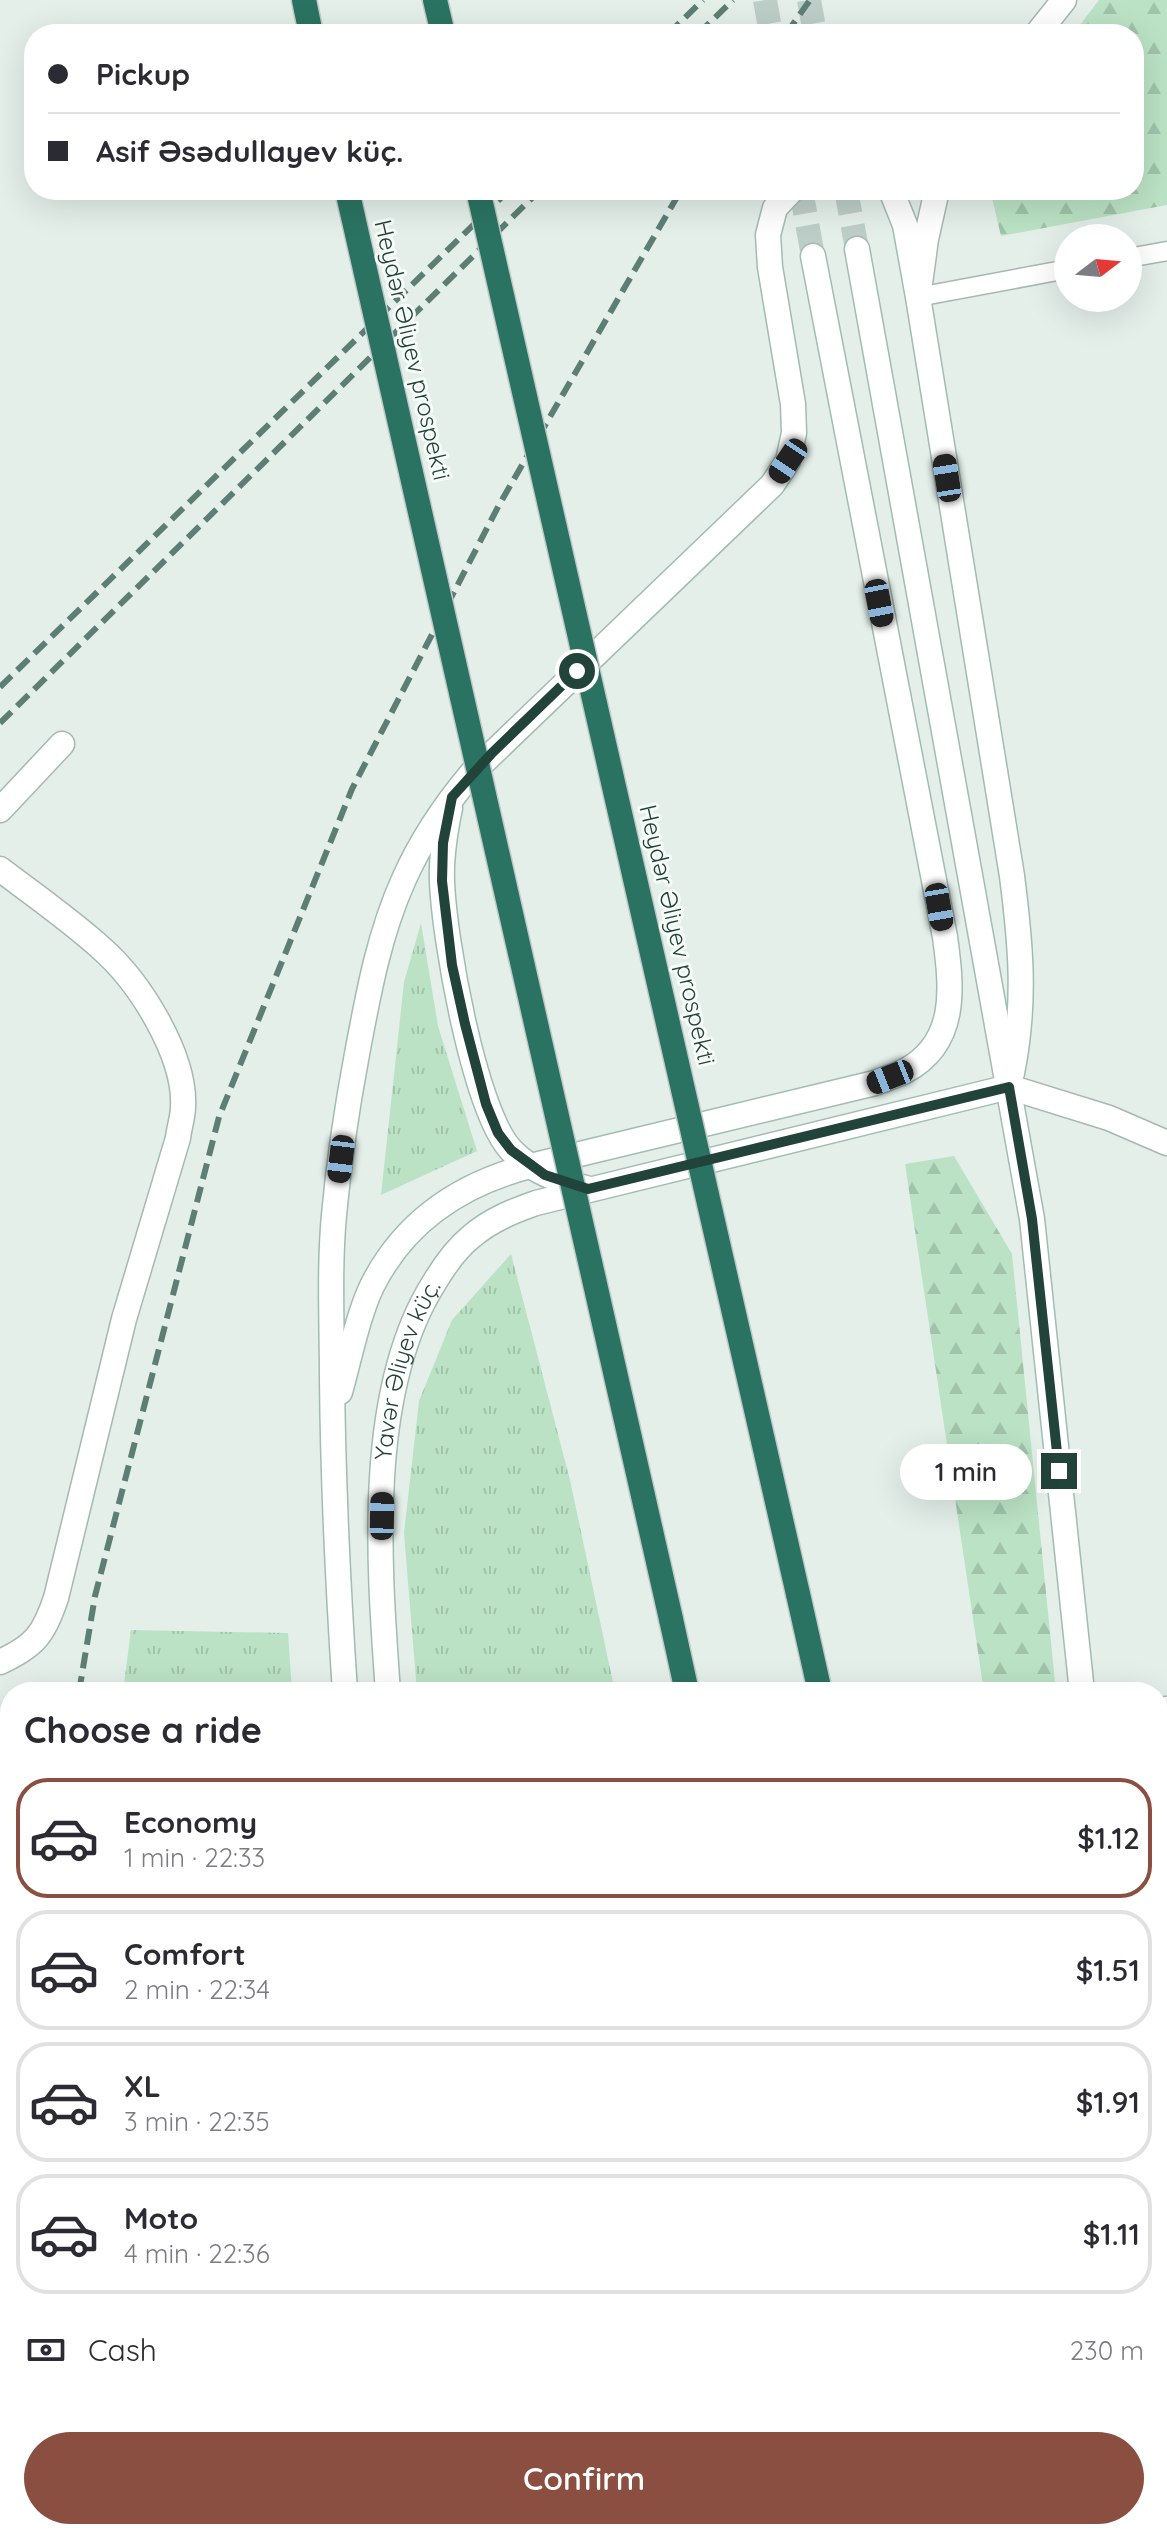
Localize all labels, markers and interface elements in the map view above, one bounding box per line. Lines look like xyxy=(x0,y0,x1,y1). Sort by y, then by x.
text: Pickup xyxy=(96,55,190,93)
text: Asif Əsədullayev küç. xyxy=(96,132,404,170)
street label: Heydər Əliyev prospekti xyxy=(368,217,458,483)
north arrow xyxy=(1054,224,1142,312)
map controls xyxy=(1054,224,1142,312)
car xyxy=(765,434,811,488)
car xyxy=(931,452,963,504)
car xyxy=(863,577,895,629)
route start xyxy=(559,653,595,689)
street label: Heydər Əliyev prospekti xyxy=(633,802,723,1068)
car xyxy=(923,881,955,933)
car xyxy=(863,1057,917,1097)
car xyxy=(326,1134,356,1184)
street label: Yavər Əliyev küç. xyxy=(367,1273,447,1461)
callout: 1 min xyxy=(899,1443,1031,1499)
route end xyxy=(1041,1453,1077,1489)
text: 1 min xyxy=(935,1455,997,1488)
car xyxy=(370,1492,394,1540)
text: Choose a ride xyxy=(24,1707,262,1752)
icon: car xyxy=(28,1802,100,1874)
text: Economy xyxy=(124,1803,257,1841)
text: $1.12 xyxy=(1077,1819,1140,1857)
text: 1 min · 22:33 xyxy=(124,1841,265,1874)
icon: car xyxy=(28,1934,100,2006)
text: Comfort xyxy=(124,1935,245,1973)
text: $1.51 xyxy=(1076,1951,1140,1989)
text: 2 min · 22:34 xyxy=(124,1973,270,2006)
icon: car xyxy=(28,2066,100,2138)
text: XL xyxy=(124,2067,161,2105)
text: $1.91 xyxy=(1076,2083,1140,2121)
text: 3 min · 22:35 xyxy=(124,2105,270,2138)
icon: car xyxy=(28,2198,100,2270)
text: Moto xyxy=(124,2199,198,2237)
text: $1.11 xyxy=(1083,2215,1140,2253)
text: 4 min · 22:36 xyxy=(124,2237,270,2270)
icon: cash xyxy=(24,2328,68,2372)
text: Cash xyxy=(88,2331,157,2369)
text: 230 m xyxy=(1070,2334,1144,2367)
button: Confirm xyxy=(24,2432,1144,2524)

